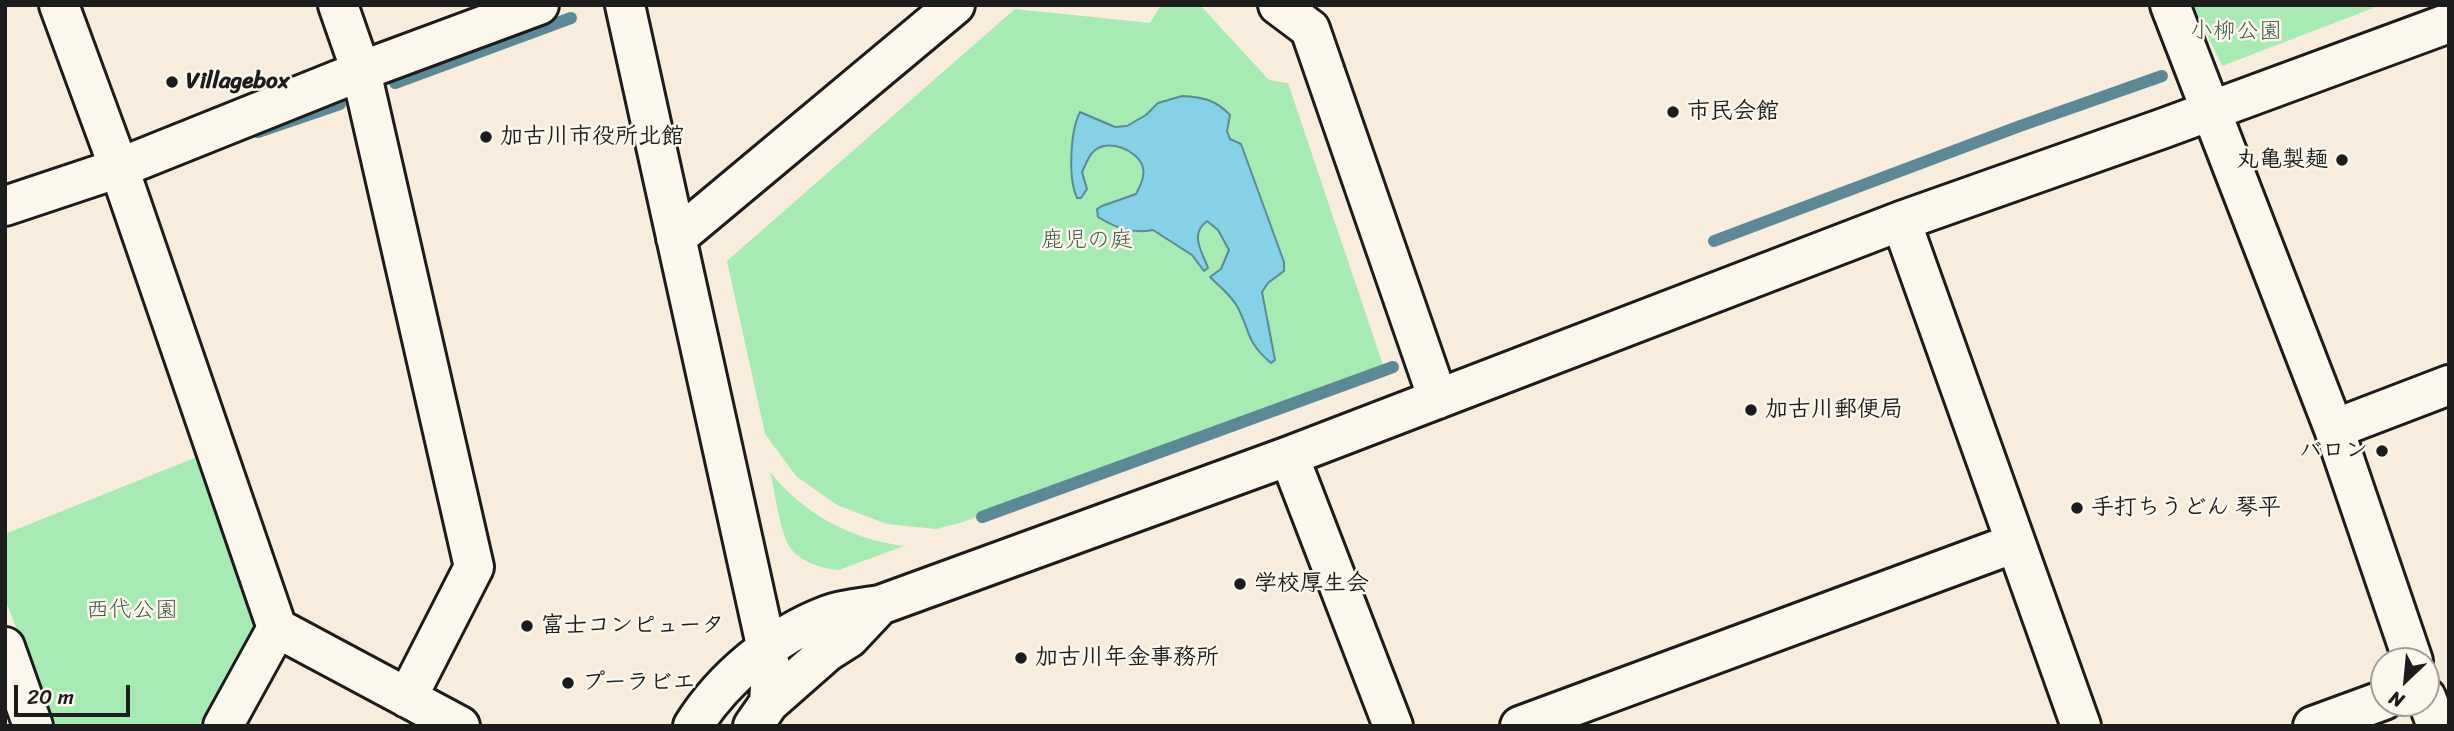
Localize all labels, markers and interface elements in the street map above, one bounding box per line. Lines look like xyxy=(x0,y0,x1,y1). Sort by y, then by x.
park label: 小柳公園 xyxy=(2190,18,2282,46)
place label: Villagebox xyxy=(186,68,289,96)
marker: Villagebox xyxy=(164,74,180,90)
place label: 市民会館 xyxy=(1687,98,1779,126)
marker: 市民会館 xyxy=(1665,104,1681,120)
place label: 加古川市役所北館 xyxy=(500,123,684,151)
marker: 加古川市役所北館 xyxy=(478,129,494,145)
place label: 丸亀製麺 xyxy=(2236,146,2328,174)
marker: 丸亀製麺 xyxy=(2334,152,2350,168)
park label: 鹿児の庭 xyxy=(1041,227,1133,255)
place label: 加古川郵便局 xyxy=(1765,396,1903,424)
marker: 加古川郵便局 xyxy=(1743,402,1759,418)
place label: バロン xyxy=(2299,437,2368,465)
marker: バロン xyxy=(2374,443,2390,459)
place label: 手打ちうどん 琴平 xyxy=(2091,494,2281,522)
marker: 手打ちうどん 琴平 xyxy=(2069,500,2085,516)
place label: 学校厚生会 xyxy=(1254,570,1369,598)
marker: 学校厚生会 xyxy=(1232,576,1248,592)
park label: 西代公園 xyxy=(86,597,178,625)
place label: 富士コンピュータ xyxy=(541,612,725,640)
marker: 富士コンピュータ xyxy=(519,618,535,634)
place label: 加古川年金事務所 xyxy=(1035,644,1219,672)
north arrow xyxy=(2370,647,2440,717)
marker: 加古川年金事務所 xyxy=(1013,650,1029,666)
place label: プーラビエ xyxy=(582,669,696,697)
scale bar xyxy=(18,672,133,716)
marker: プーラビエ xyxy=(560,675,576,691)
text: 20 m xyxy=(27,678,74,716)
text: N xyxy=(2383,682,2410,717)

